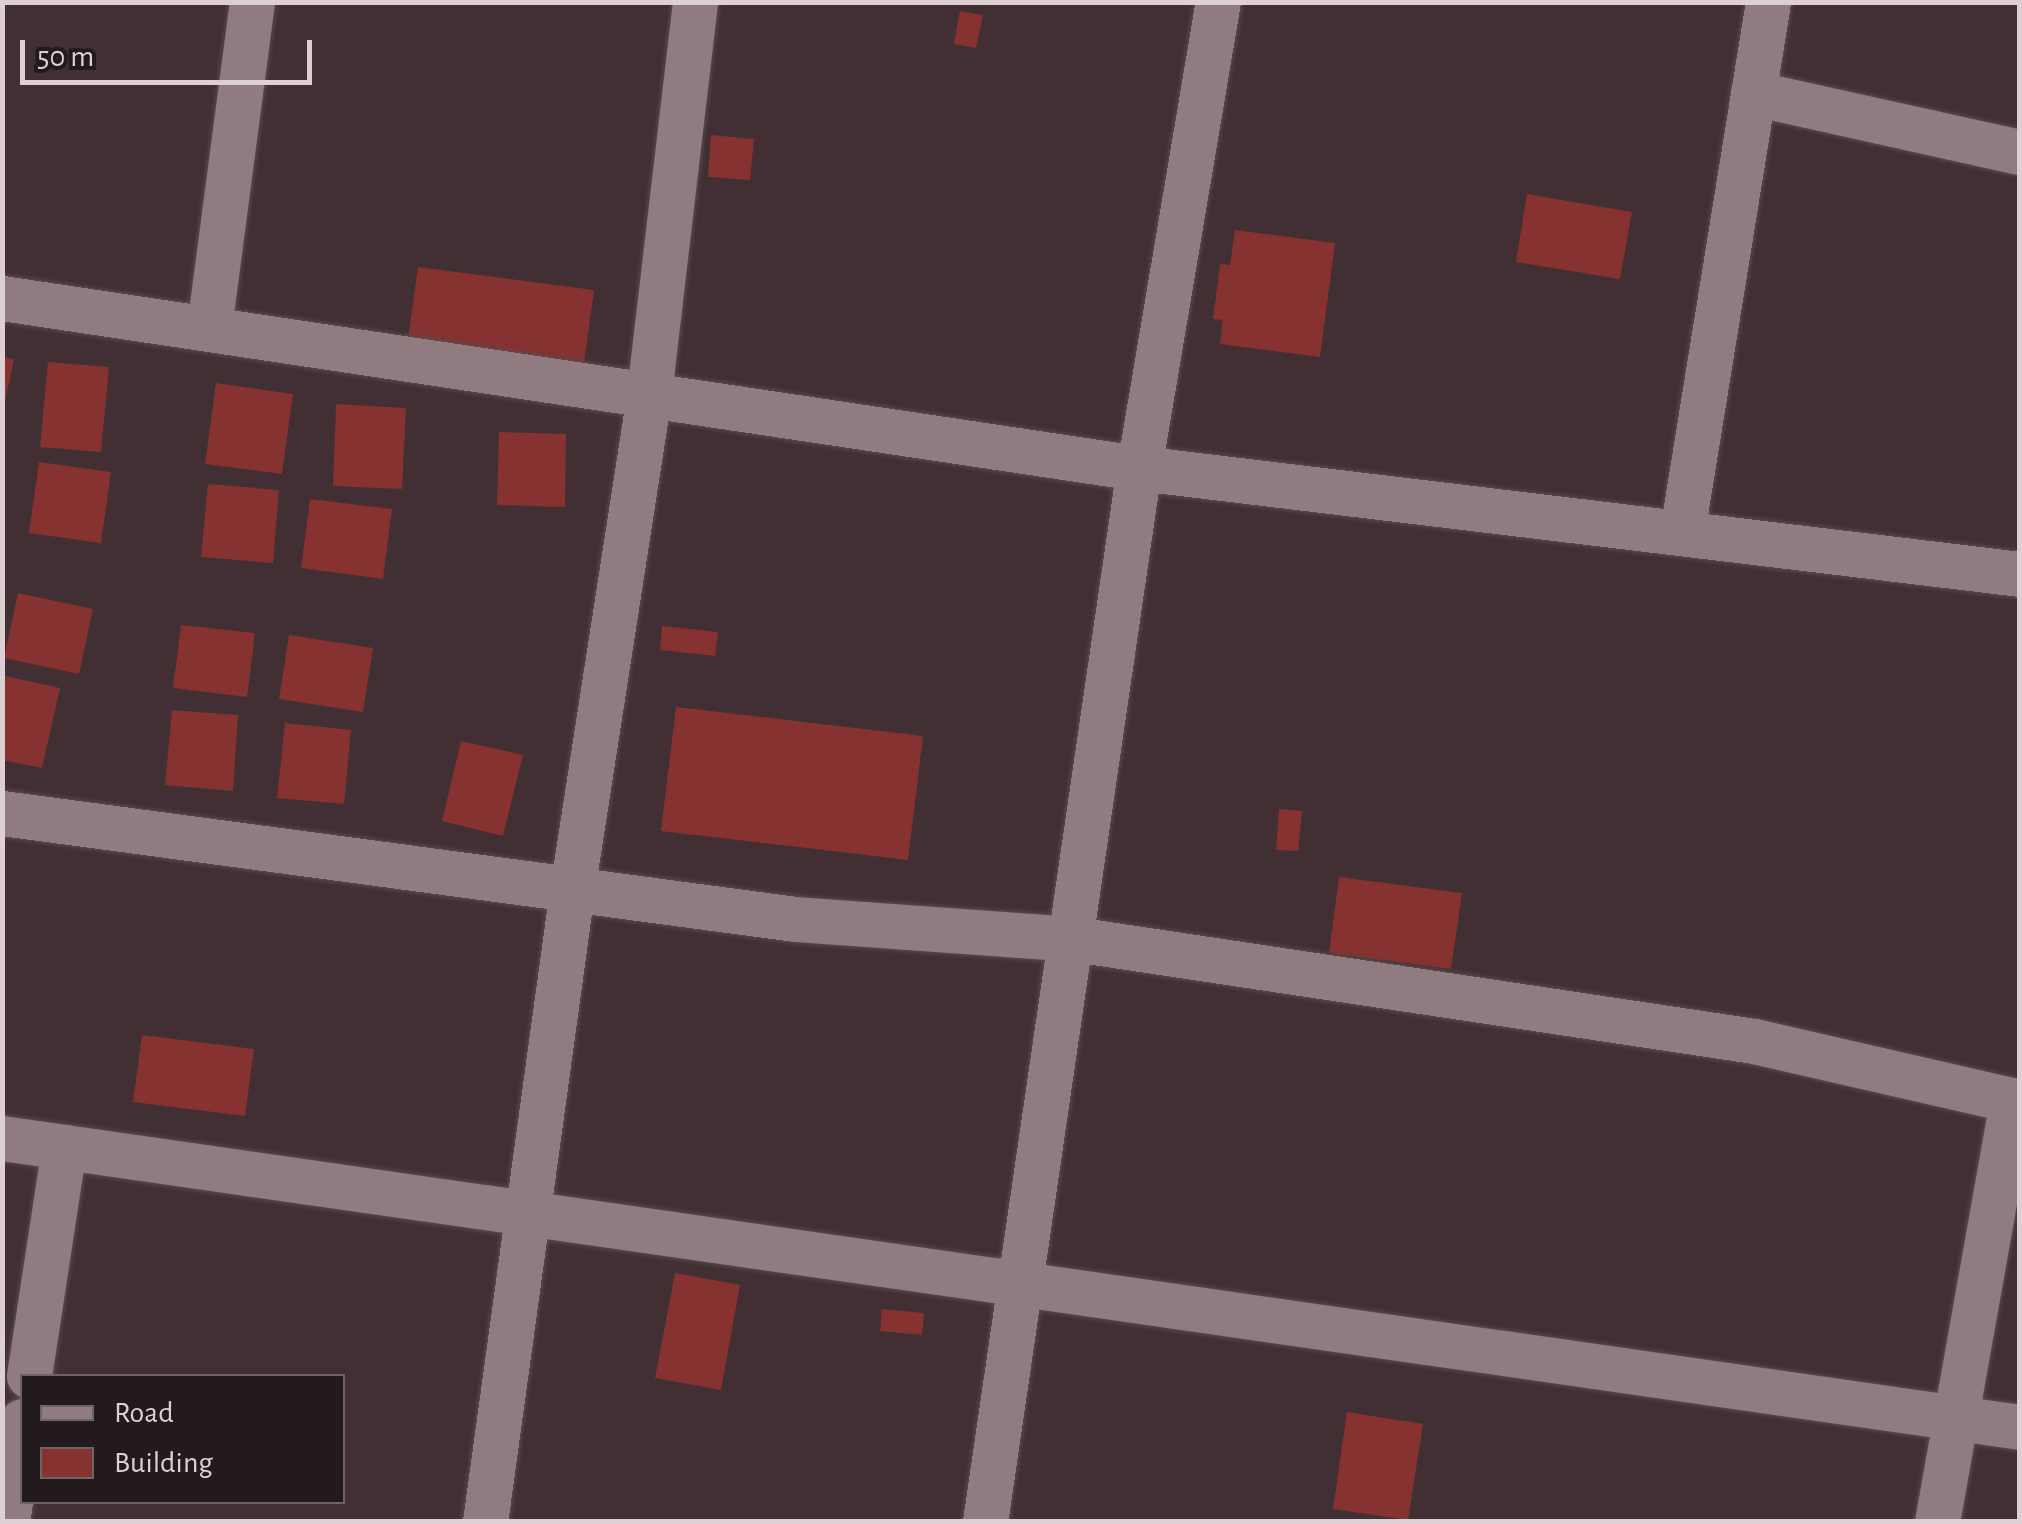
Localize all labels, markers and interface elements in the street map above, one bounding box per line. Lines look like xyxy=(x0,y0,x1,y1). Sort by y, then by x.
scale bar xyxy=(25,20,318,82)
text: 50 m xyxy=(37,42,94,72)
legend xyxy=(20,1374,345,1504)
text: Road xyxy=(114,1398,174,1428)
text: Building xyxy=(114,1448,213,1478)

